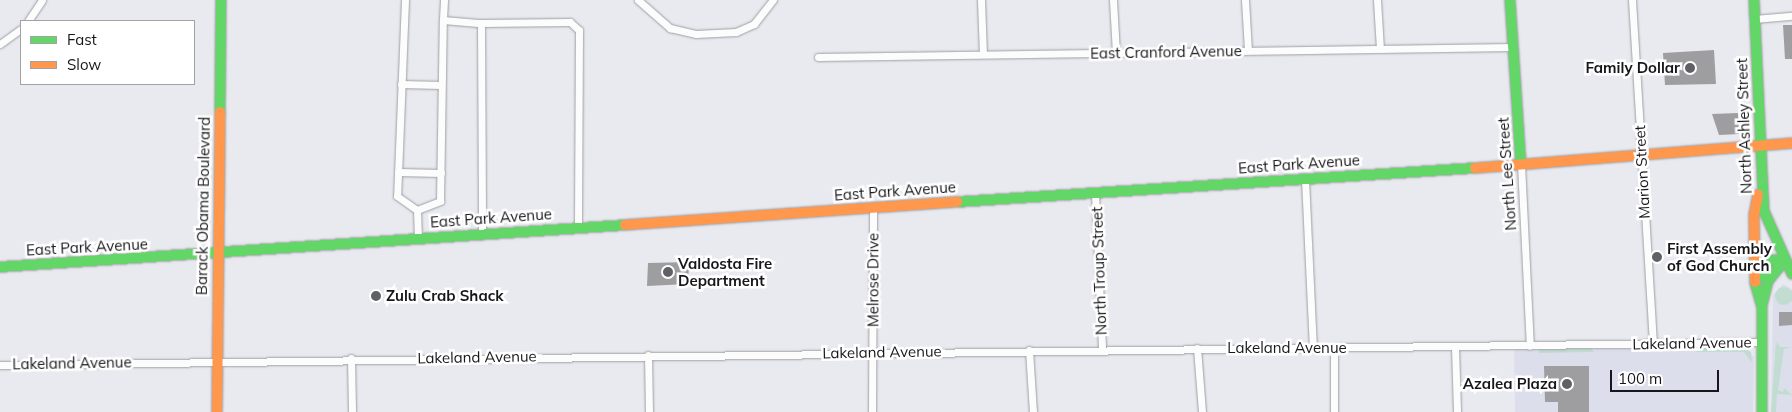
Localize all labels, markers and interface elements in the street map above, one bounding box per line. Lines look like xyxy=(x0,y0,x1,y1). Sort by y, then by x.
legend xyxy=(20,20,195,85)
text: Fast xyxy=(67,30,97,49)
street label: East Cranford Avenue xyxy=(1090,42,1242,62)
text: Slow xyxy=(67,55,101,74)
street label: North Ashley Street xyxy=(1733,58,1755,194)
place label: Family Dollar xyxy=(1586,59,1680,77)
marker: Family Dollar xyxy=(1684,62,1696,74)
street label: Barack Obama Boulevard xyxy=(192,117,214,295)
street label: North Lee Street xyxy=(1494,117,1520,231)
street label: Marion Street xyxy=(1631,125,1653,219)
street label: East Park Avenue xyxy=(1238,151,1360,177)
street label: East Park Avenue xyxy=(834,178,956,204)
street label: East Park Avenue xyxy=(430,205,552,231)
street label: North Troup Street xyxy=(1088,207,1110,335)
street label: Melrose Drive xyxy=(864,233,882,327)
street label: East Park Avenue xyxy=(26,235,148,259)
place label: First Assembly of God Church xyxy=(1667,239,1772,274)
marker: First Assembly of God Church xyxy=(1651,251,1663,263)
place label: Valdosta Fire Department xyxy=(678,254,772,289)
marker: Valdosta Fire Department xyxy=(662,266,674,278)
place label: Zulu Crab Shack xyxy=(386,287,504,305)
marker: Zulu Crab Shack xyxy=(370,290,382,302)
street label: Lakeland Avenue xyxy=(1632,333,1752,353)
street label: Lakeland Avenue xyxy=(1227,339,1347,357)
street label: Lakeland Avenue xyxy=(822,342,942,362)
street label: Lakeland Avenue xyxy=(417,347,537,367)
street label: Lakeland Avenue xyxy=(12,353,132,373)
scale bar xyxy=(1612,360,1721,392)
text: 100 m xyxy=(1618,369,1662,388)
place label: Azalea Plaza xyxy=(1463,375,1557,393)
marker: Azalea Plaza xyxy=(1561,378,1573,390)

